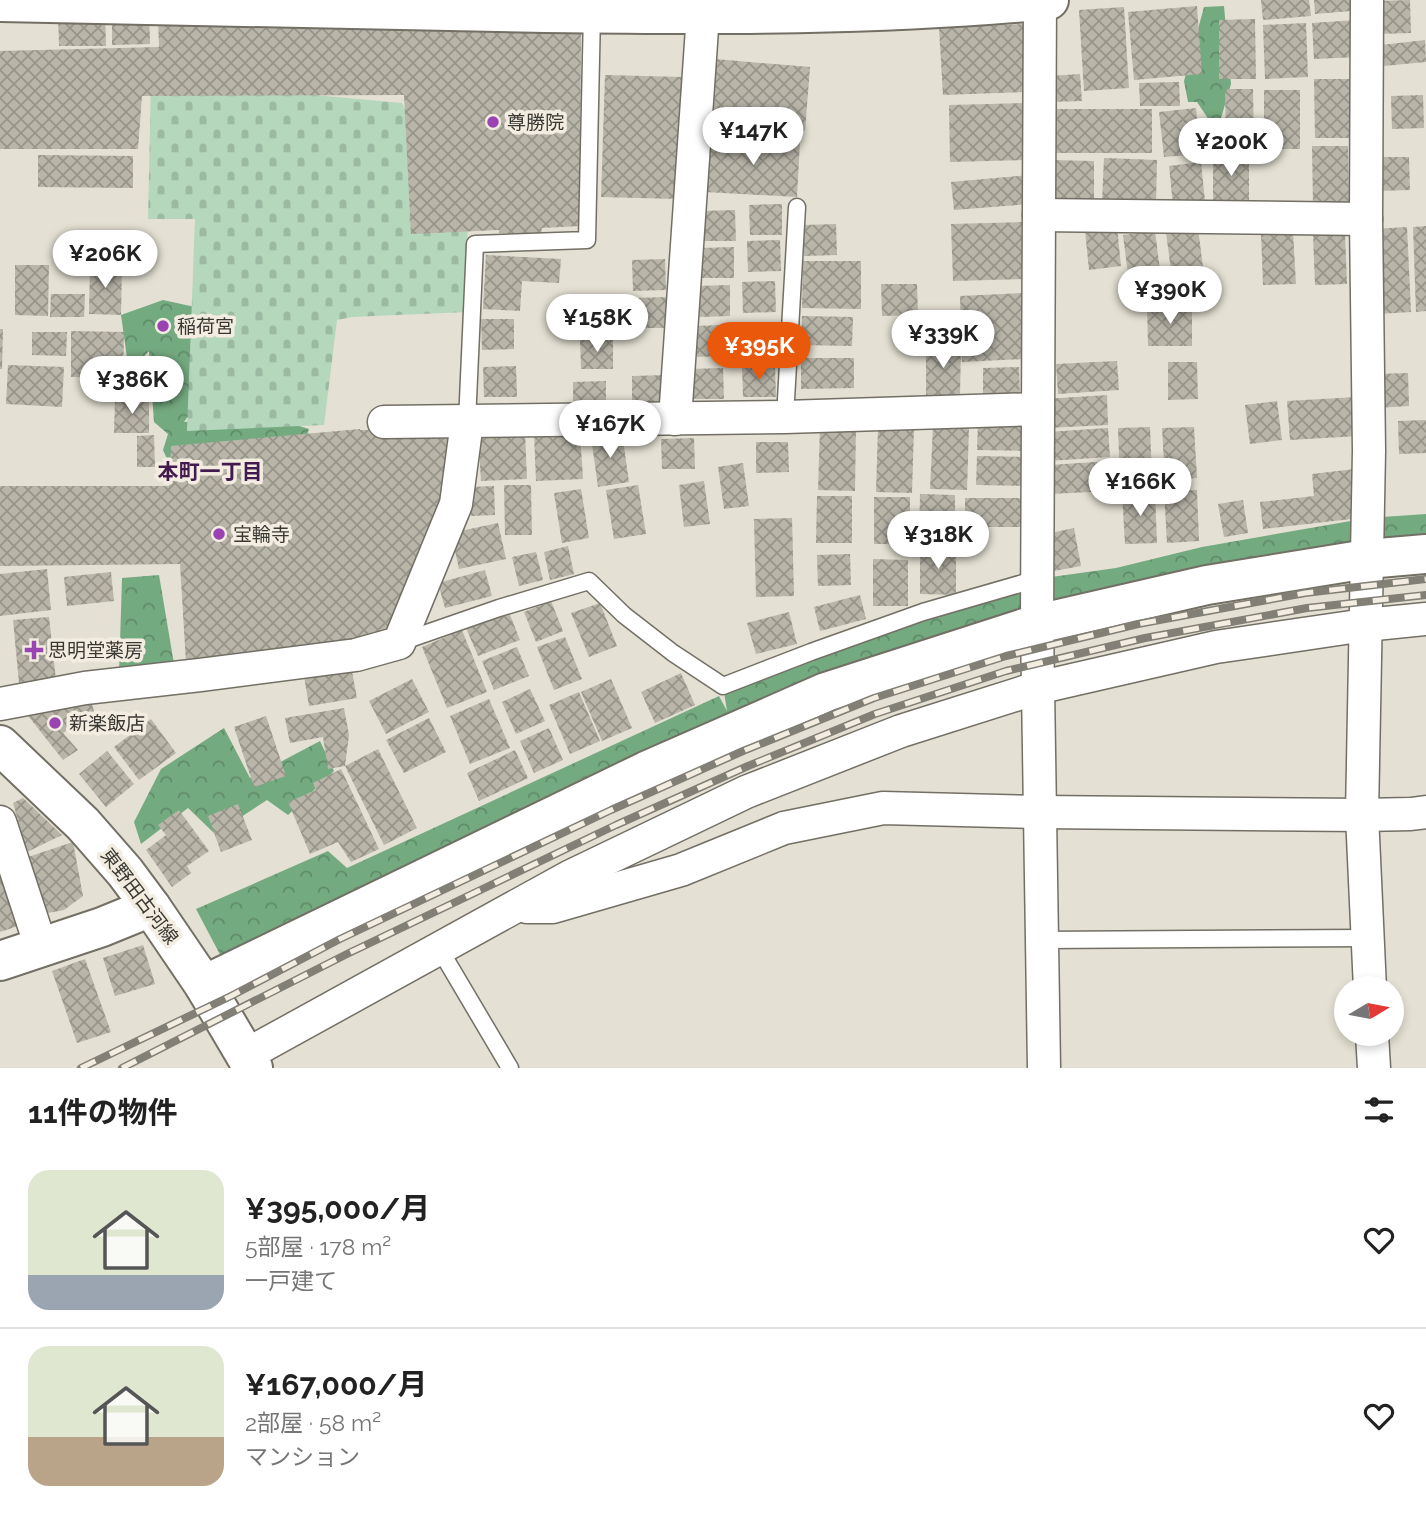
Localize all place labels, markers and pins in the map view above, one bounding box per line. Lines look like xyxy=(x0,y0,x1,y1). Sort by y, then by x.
pin: ¥147K xyxy=(704,108,802,167)
place label: 尊勝院 xyxy=(507,111,564,133)
marker: 尊勝院 xyxy=(485,114,501,130)
pin: ¥200K xyxy=(1182,118,1280,178)
pin: ¥206K xyxy=(56,230,154,290)
pin: ¥390K xyxy=(1121,266,1219,326)
pin: ¥158K xyxy=(548,294,646,354)
pin: ¥339K xyxy=(894,310,992,370)
place label: 稲荷宮 xyxy=(177,315,234,337)
marker: 稲荷宮 xyxy=(155,318,171,334)
pin: ¥395K xyxy=(710,322,808,382)
pin: ¥386K xyxy=(83,356,181,416)
pin: ¥167K xyxy=(561,400,659,460)
pin: ¥166K xyxy=(1091,458,1189,518)
pin: ¥318K xyxy=(889,512,987,571)
place label: 宝輪寺 xyxy=(233,523,290,545)
marker: 宝輪寺 xyxy=(211,526,227,542)
place label: 思明堂薬房 xyxy=(48,639,143,661)
marker: 思明堂薬房 xyxy=(26,642,42,658)
place label: 新楽飯店 xyxy=(69,712,145,734)
marker: 新楽飯店 xyxy=(47,715,63,731)

